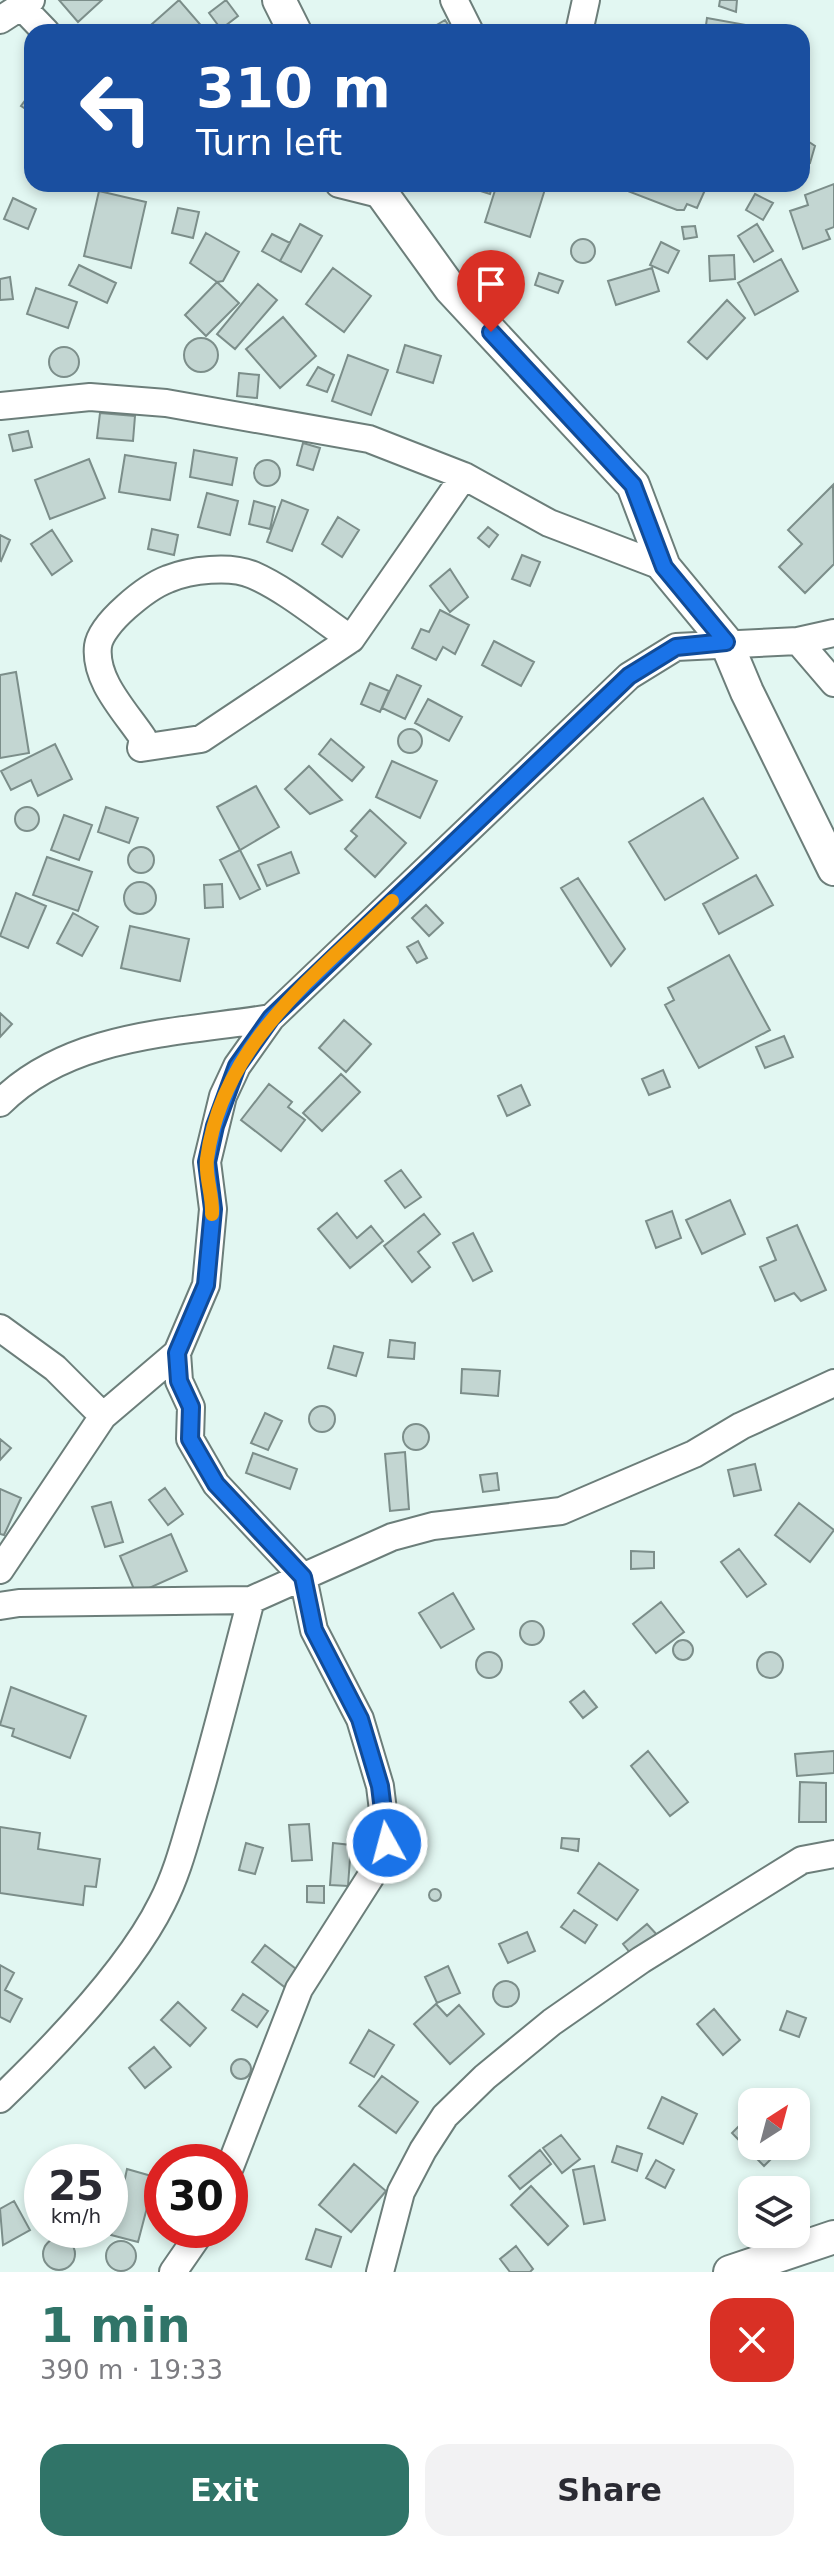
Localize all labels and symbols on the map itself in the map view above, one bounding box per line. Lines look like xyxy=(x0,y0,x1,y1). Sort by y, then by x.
pin xyxy=(457,250,525,332)
position arrow xyxy=(345,1801,429,1885)
north arrow xyxy=(738,2088,810,2160)
speed limit sign: 30 xyxy=(144,2144,248,2248)

